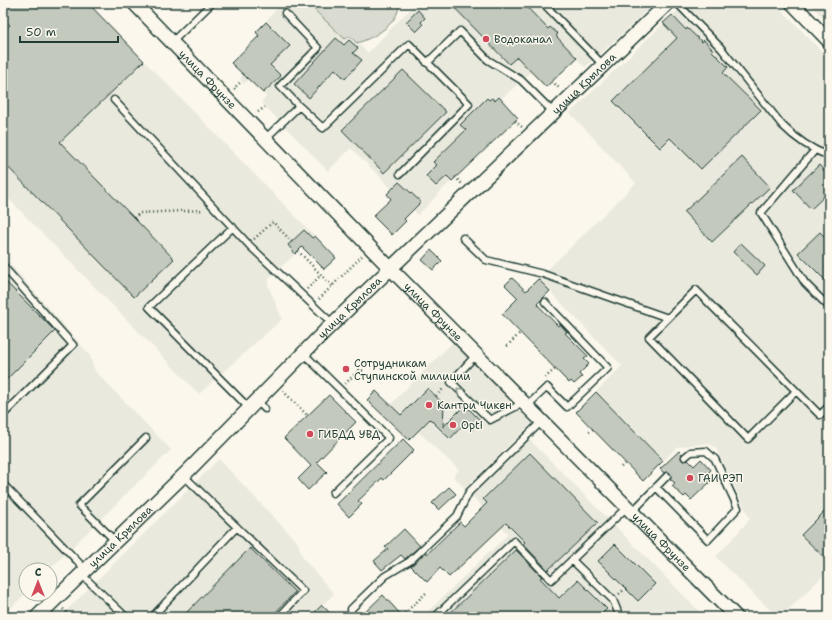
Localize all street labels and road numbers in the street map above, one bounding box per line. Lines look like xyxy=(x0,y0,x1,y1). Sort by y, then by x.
street label: улица Фрунзе xyxy=(175,46,240,112)
street label: улица Крылова xyxy=(549,49,619,118)
street label: улица Крылова xyxy=(314,273,385,342)
street label: улица Фрунзе xyxy=(401,279,466,344)
street label: улица Крылова xyxy=(85,502,156,571)
street label: улица Фрунзе xyxy=(629,509,694,575)

